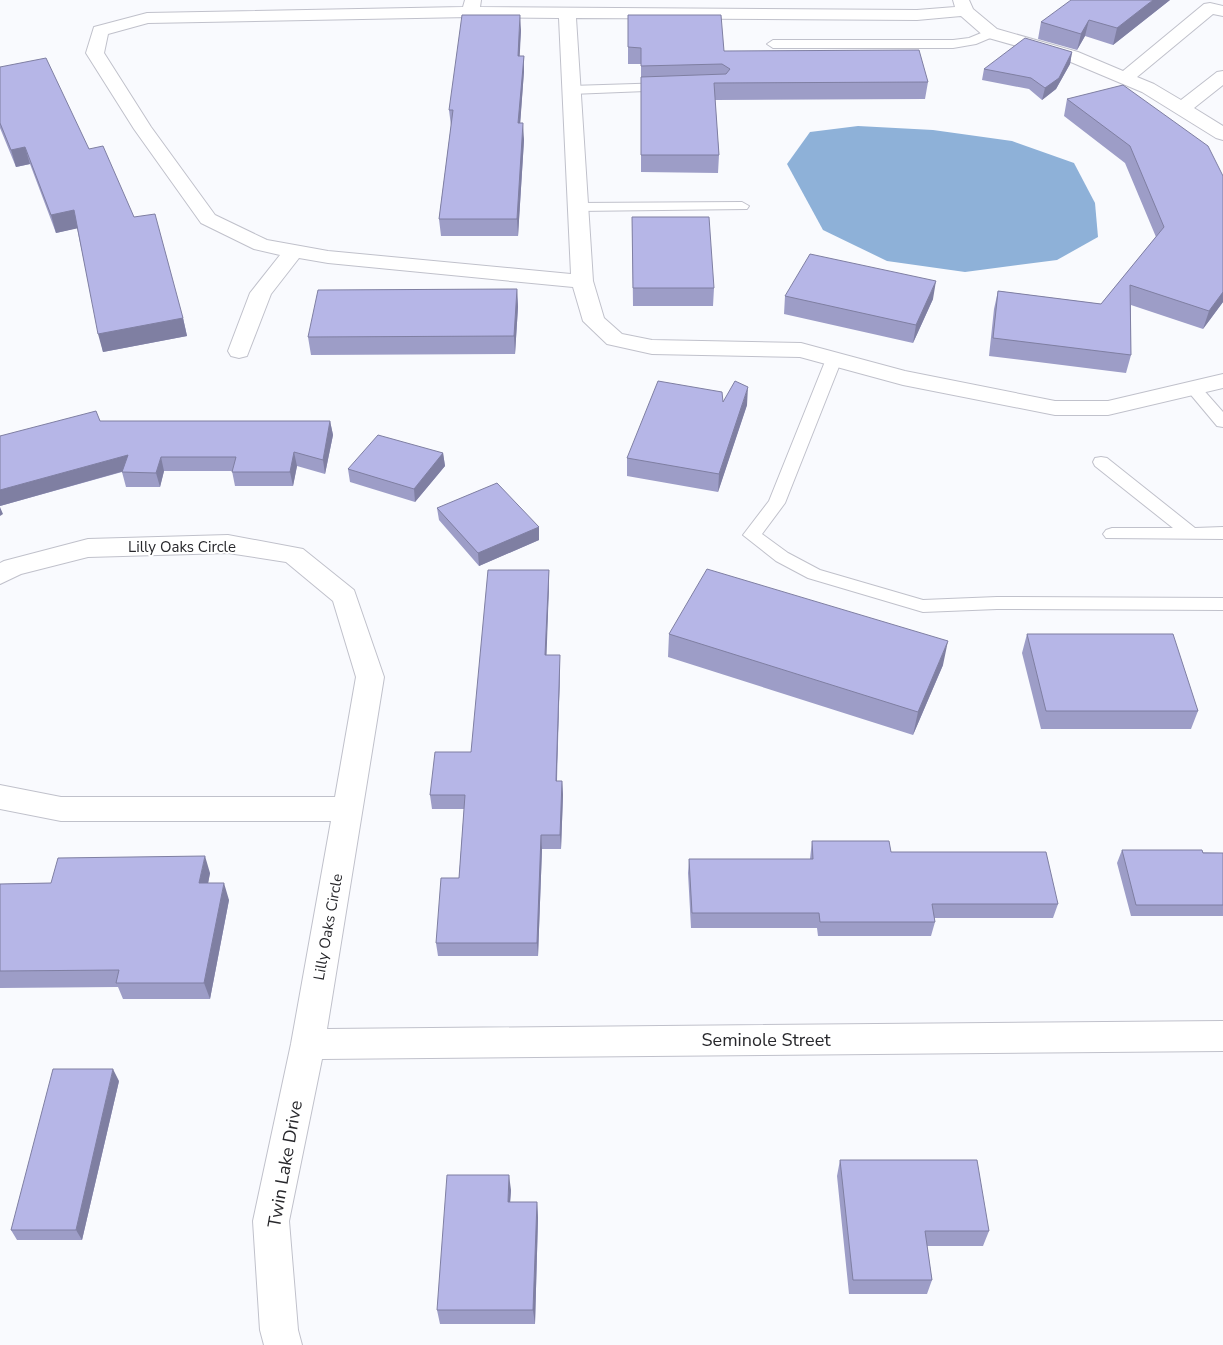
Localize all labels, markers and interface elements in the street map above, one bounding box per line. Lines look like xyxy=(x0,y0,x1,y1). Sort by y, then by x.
street label: Lilly Oaks Circle xyxy=(128,537,236,557)
street label: Lilly Oaks Circle xyxy=(309,872,347,982)
street label: Seminole Street xyxy=(701,1028,831,1052)
street label: Twin Lake Drive xyxy=(262,1098,308,1230)

